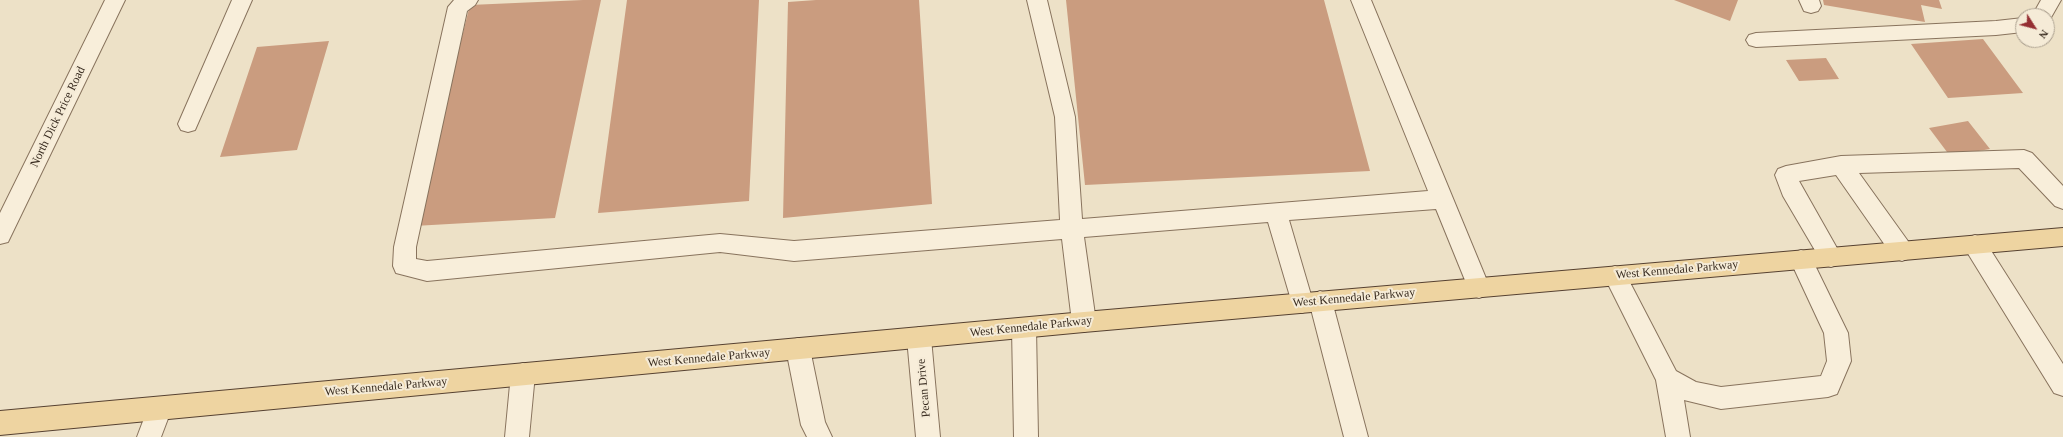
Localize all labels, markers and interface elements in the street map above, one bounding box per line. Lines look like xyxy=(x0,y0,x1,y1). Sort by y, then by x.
north arrow xyxy=(2015,8,2055,48)
text: N xyxy=(2037,28,2051,41)
street label: North Dick Price Road xyxy=(27,64,89,170)
street label: West Kennedale Parkway xyxy=(1615,257,1739,283)
street label: West Kennedale Parkway xyxy=(1292,285,1416,311)
street label: West Kennedale Parkway xyxy=(969,313,1093,341)
street label: West Kennedale Parkway xyxy=(647,345,771,371)
street label: Pecan Drive xyxy=(914,358,934,418)
street label: West Kennedale Parkway xyxy=(324,374,448,400)

